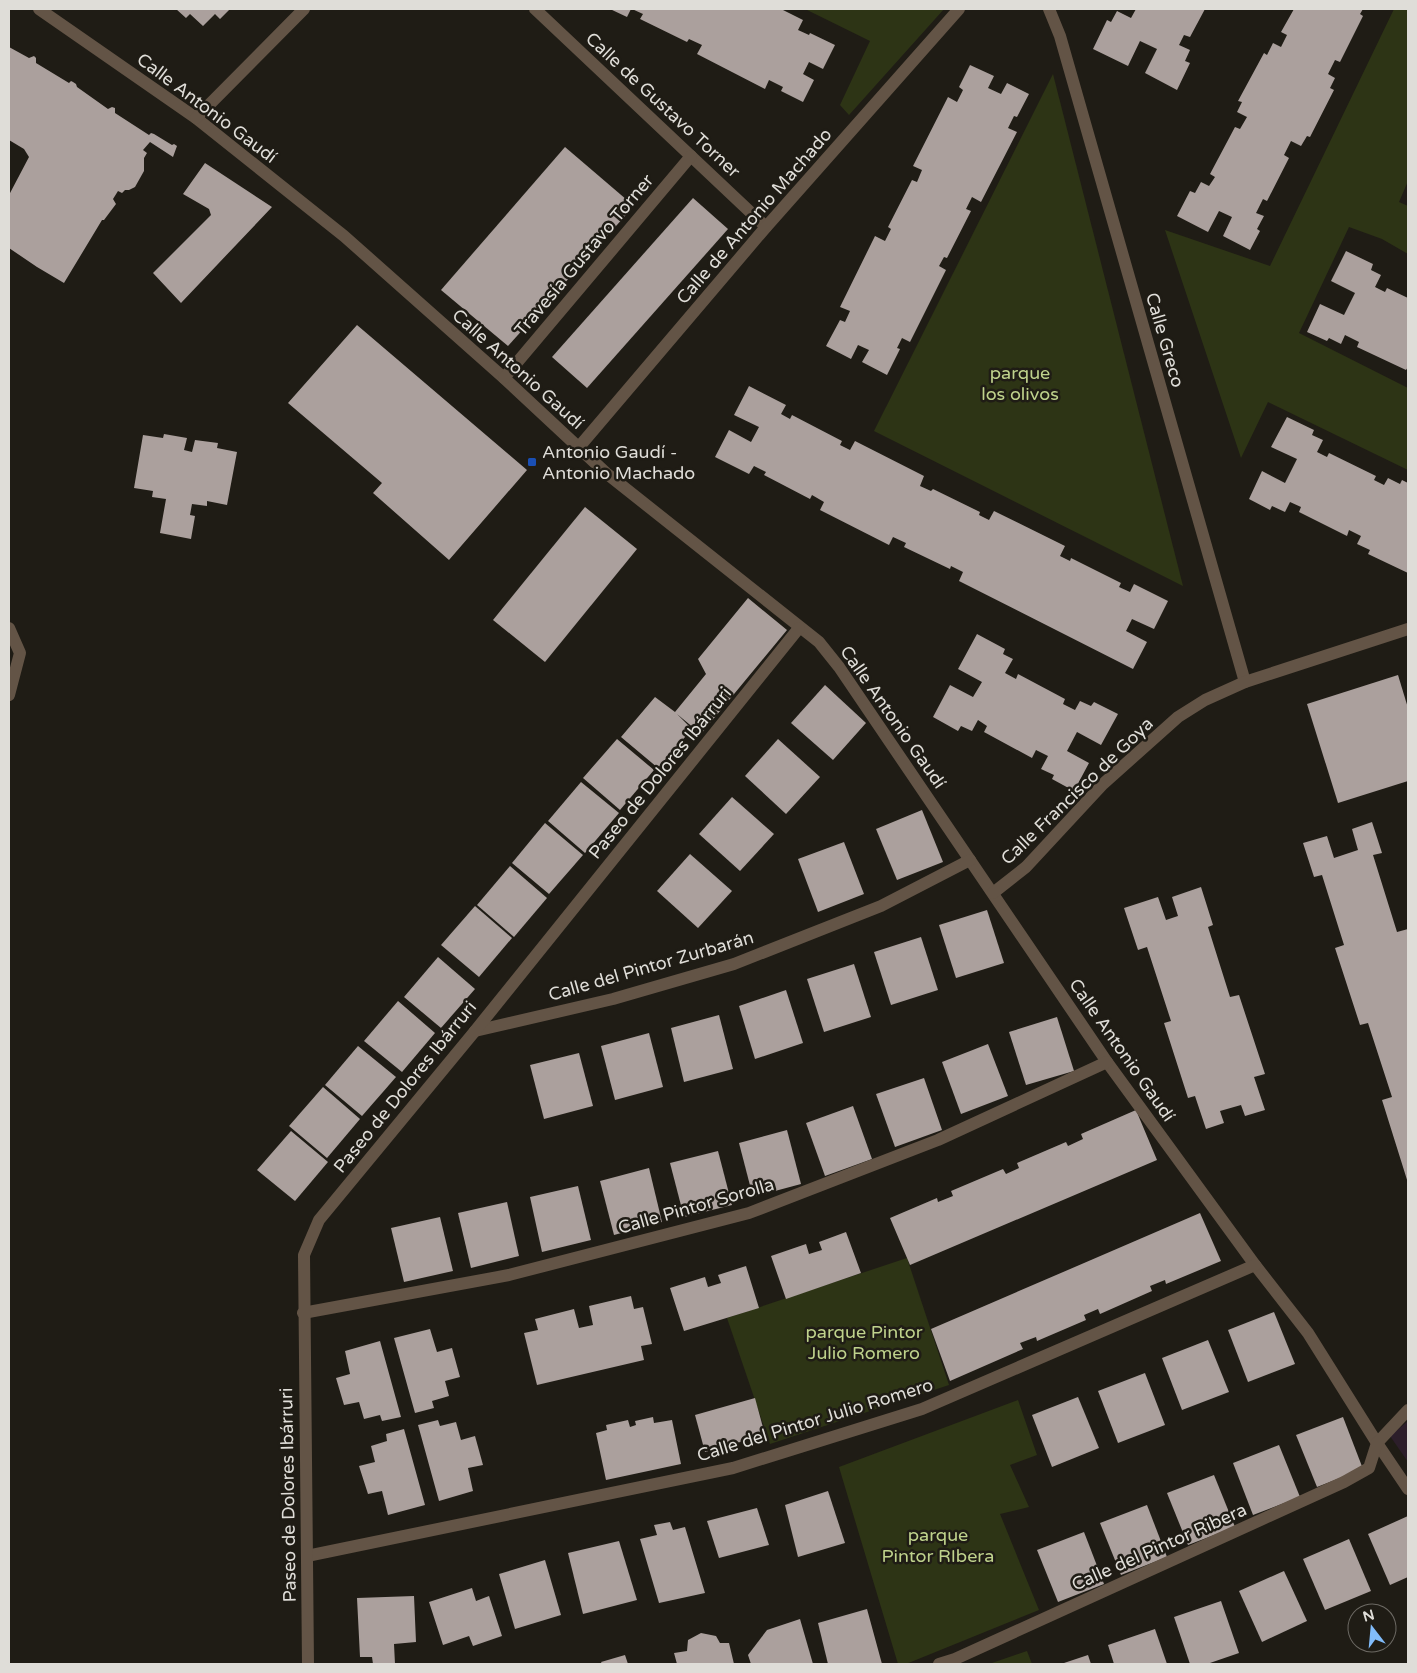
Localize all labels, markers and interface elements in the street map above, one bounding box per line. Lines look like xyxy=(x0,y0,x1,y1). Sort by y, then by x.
street label: Calle de Gustavo Torner xyxy=(581,28,745,182)
street label: Calle Antonio Gaudí xyxy=(133,48,282,168)
street label: Calle de Antonio Machado xyxy=(672,123,836,308)
street label: Travesía Gustavo Torner xyxy=(510,169,658,341)
street label: Calle Greco xyxy=(1141,290,1189,390)
street label: Calle Antonio Gaudí xyxy=(448,304,589,434)
park label: parque los olivos xyxy=(981,362,1059,405)
place label: Antonio Gaudí - Antonio Machado xyxy=(542,441,695,484)
marker: Antonio Gaudí - Antonio Machado xyxy=(526,456,538,468)
street label: Calle Antonio Gaudí xyxy=(835,641,951,793)
street label: Paseo de Dolores Ibárruri xyxy=(584,683,736,863)
street label: Calle Francisco de Goya xyxy=(996,713,1158,869)
street label: Calle del Pintor Zurbarán xyxy=(546,926,756,1006)
street label: Calle Antonio Gaudí xyxy=(1064,974,1180,1126)
street label: Paseo de Dolores Ibárruri xyxy=(329,997,481,1177)
street label: Calle Pintor Sorolla xyxy=(615,1173,777,1239)
park label: parque Pintor Julio Romero xyxy=(805,1321,923,1364)
street label: Calle del Pintor Julio Romero xyxy=(694,1374,936,1466)
street label: Paseo de Dolores Ibárruri xyxy=(275,1387,301,1603)
street label: Calle del Pintor Ribera xyxy=(1068,1498,1250,1596)
park label: parque Pintor RIbera xyxy=(882,1524,994,1567)
north arrow xyxy=(1347,1603,1397,1653)
text: N xyxy=(1361,1606,1376,1626)

